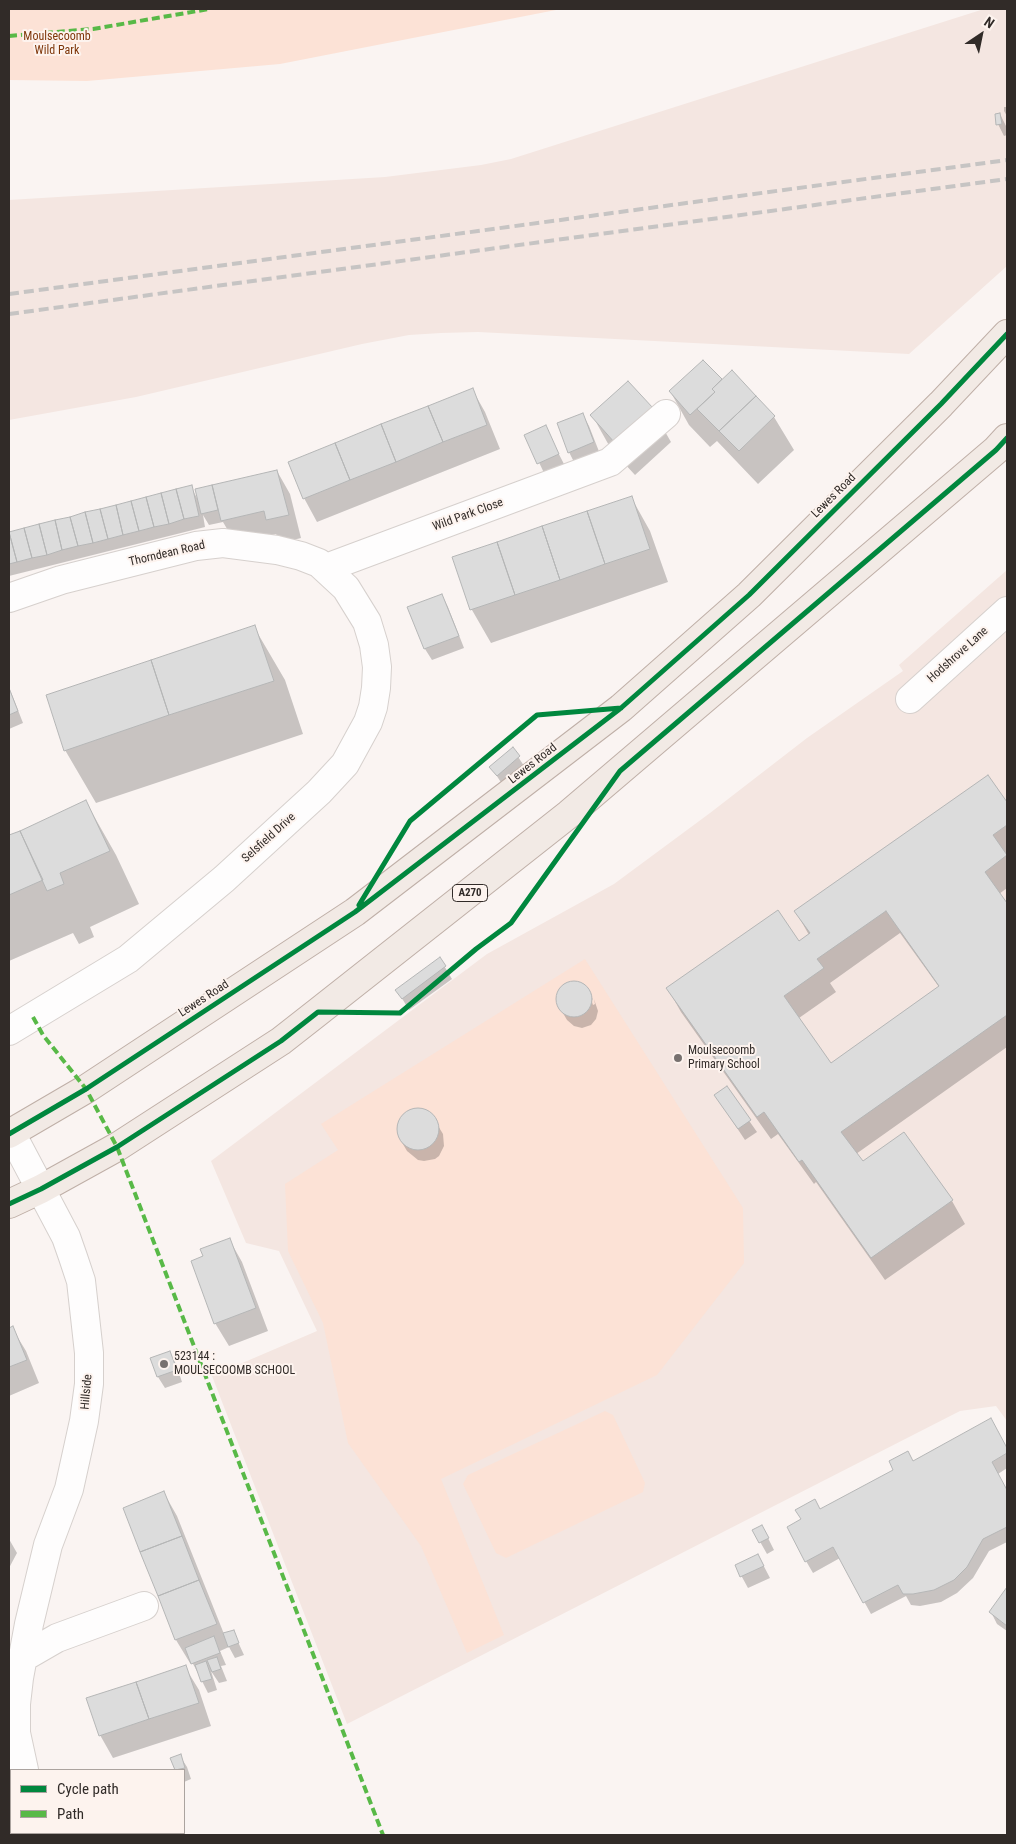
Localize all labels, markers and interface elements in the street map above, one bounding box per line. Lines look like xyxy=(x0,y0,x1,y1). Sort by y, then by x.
north arrow xyxy=(956,10,1006,60)
text: N xyxy=(981,14,997,32)
park label: Moulsecoomb Wild Park xyxy=(23,30,91,58)
street label: Lewes Road xyxy=(809,471,859,521)
street label: Wild Park Close xyxy=(431,496,505,534)
street label: Thorndean Road xyxy=(128,538,206,570)
street label: Hodshrove Lane xyxy=(925,624,991,686)
street label: Lewes Road xyxy=(506,741,560,787)
street label: Selsfield Drive xyxy=(239,810,299,866)
road number: A270 xyxy=(452,884,488,901)
street label: Lewes Road xyxy=(176,977,232,1021)
place label: Moulsecoomb Primary School xyxy=(688,1044,760,1072)
marker: Moulsecoomb Primary School xyxy=(672,1052,684,1064)
place label: 523144 : MOULSECOOMB SCHOOL xyxy=(174,1350,295,1378)
marker: 523144 : MOULSECOOMB SCHOOL xyxy=(158,1358,170,1370)
street label: Hillside xyxy=(78,1374,96,1410)
legend xyxy=(10,1769,185,1834)
text: Cycle path xyxy=(57,1780,119,1798)
text: Path xyxy=(57,1805,84,1823)

